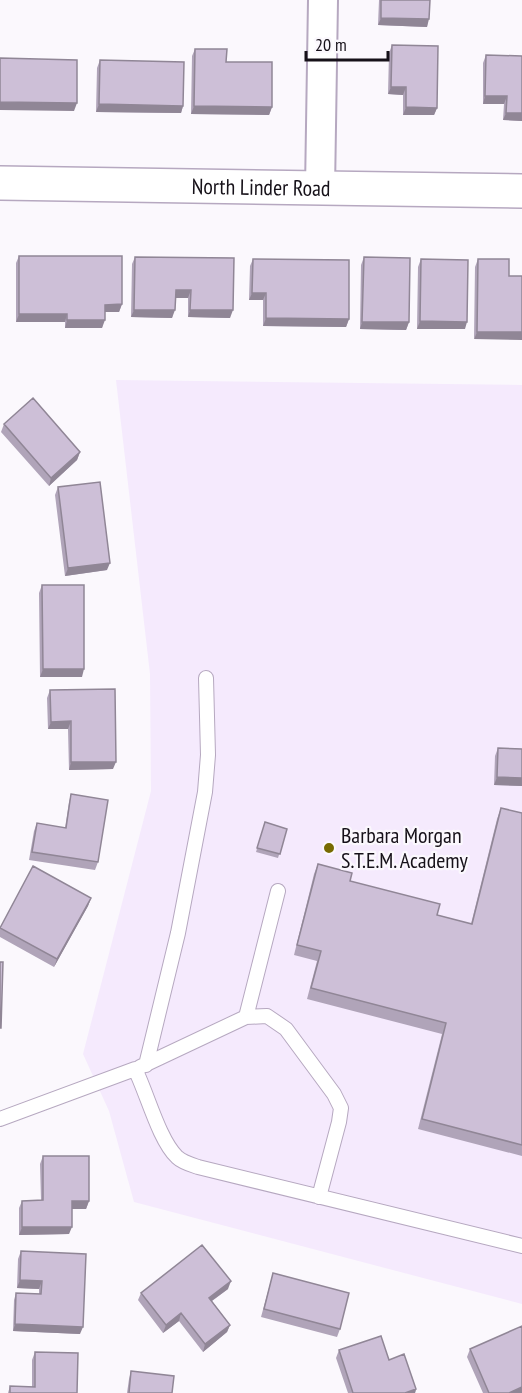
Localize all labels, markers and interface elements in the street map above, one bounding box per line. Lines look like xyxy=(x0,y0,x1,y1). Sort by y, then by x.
scale bar xyxy=(306,24,388,62)
text: 20 m xyxy=(315,33,347,56)
street label: North Linder Road xyxy=(191,172,331,202)
place label: Barbara Morgan S.T.E.M. Academy xyxy=(341,821,469,874)
marker: Barbara Morgan S.T.E.M. Academy xyxy=(322,841,336,855)

